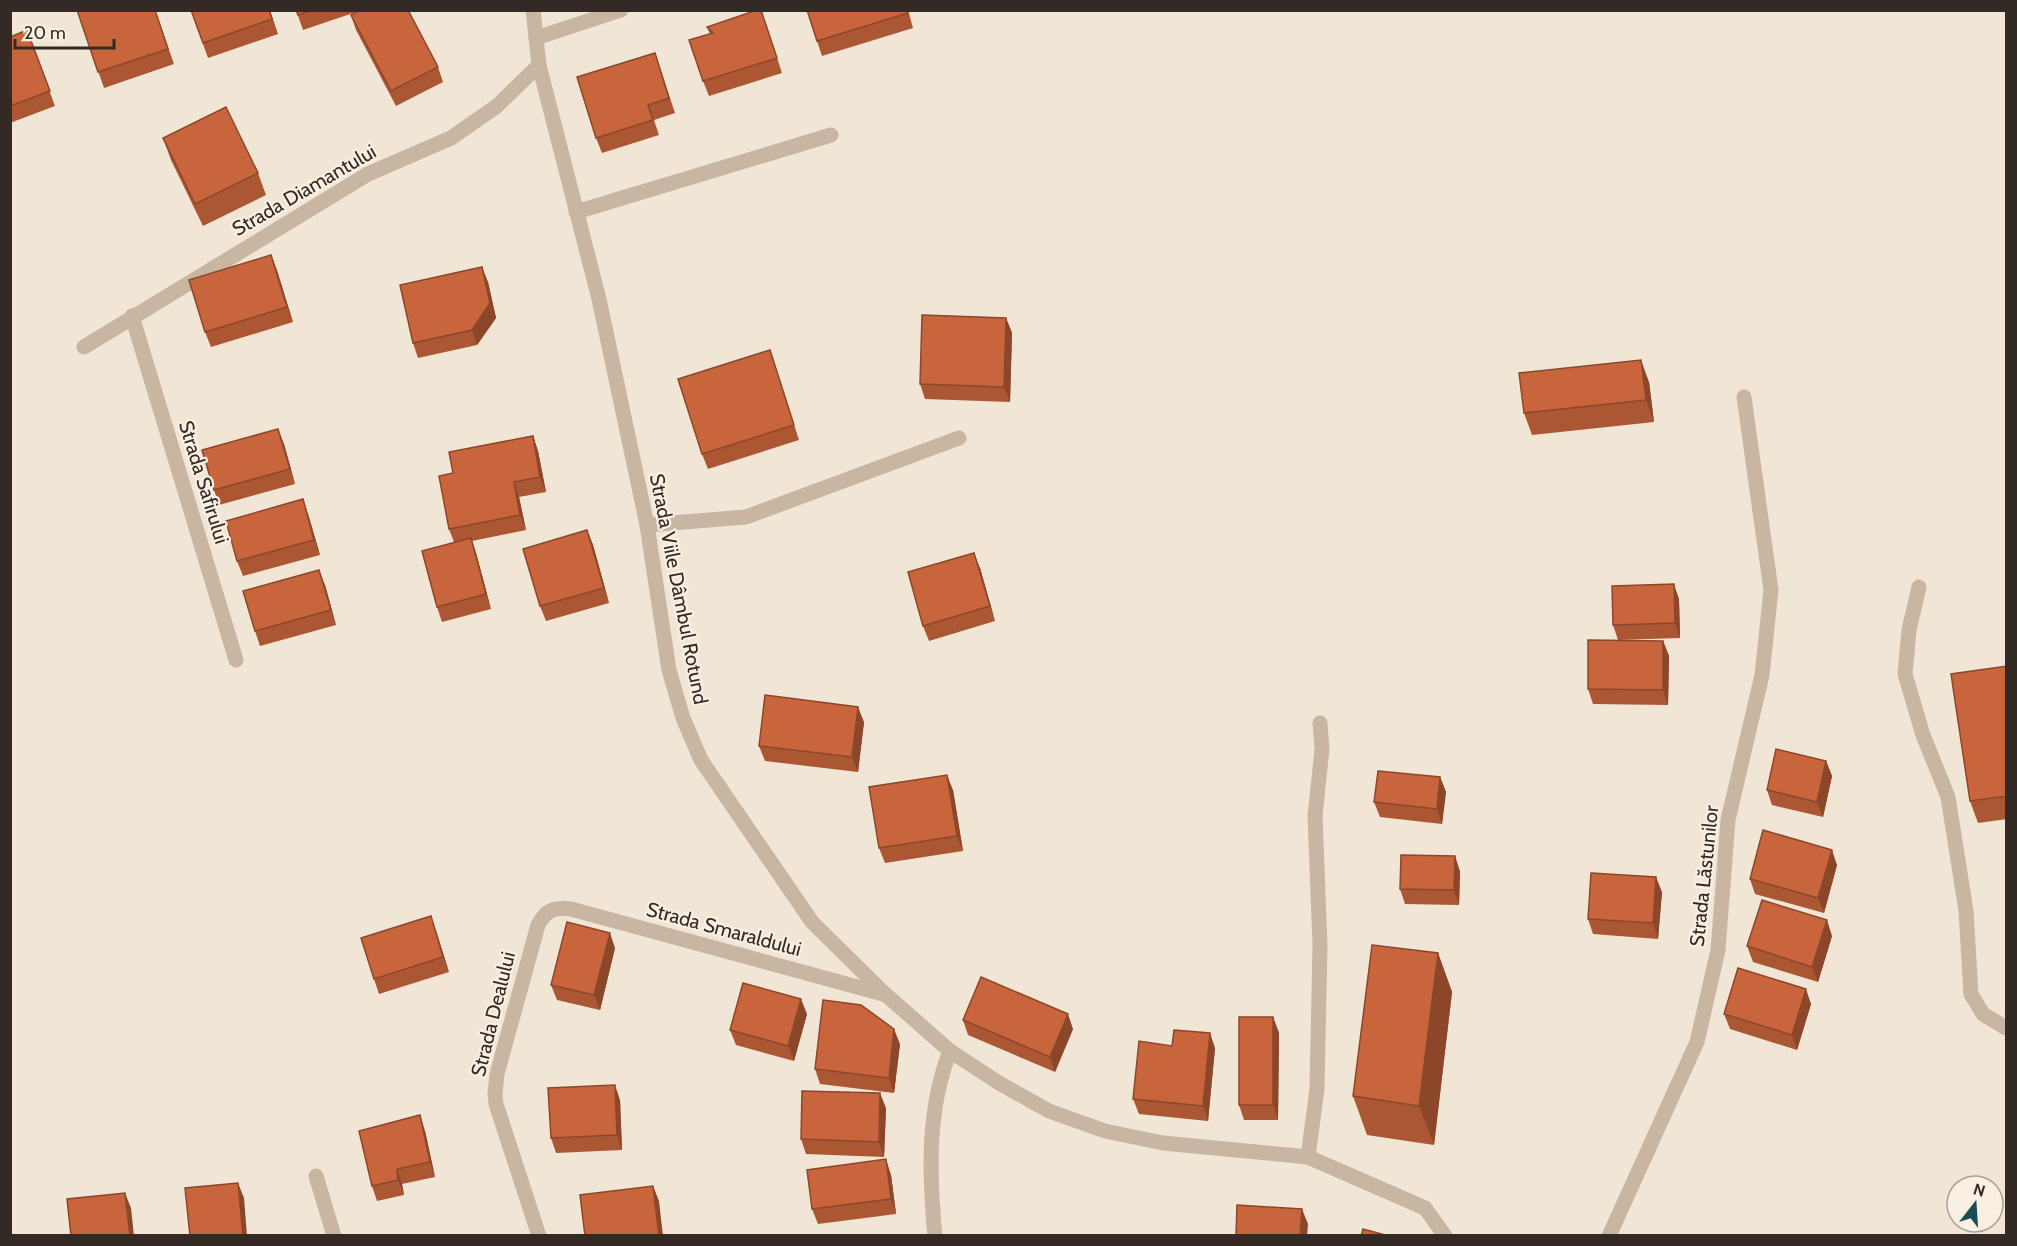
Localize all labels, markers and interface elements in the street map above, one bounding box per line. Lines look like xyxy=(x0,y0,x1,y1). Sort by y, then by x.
scale bar xyxy=(15,12,114,50)
text: 20 m xyxy=(24,22,66,44)
street label: Strada Diamantului xyxy=(228,139,380,241)
street label: Strada Safirului xyxy=(174,418,234,546)
street label: Strada Viile Dâmbul Rotund xyxy=(645,472,713,706)
street label: Strada Lăstunilor xyxy=(1685,804,1723,948)
street label: Strada Smaraldului xyxy=(644,897,804,961)
street label: Strada Dealului xyxy=(466,949,520,1079)
north arrow xyxy=(1945,1174,2005,1234)
text: N xyxy=(1971,1179,1987,1201)

